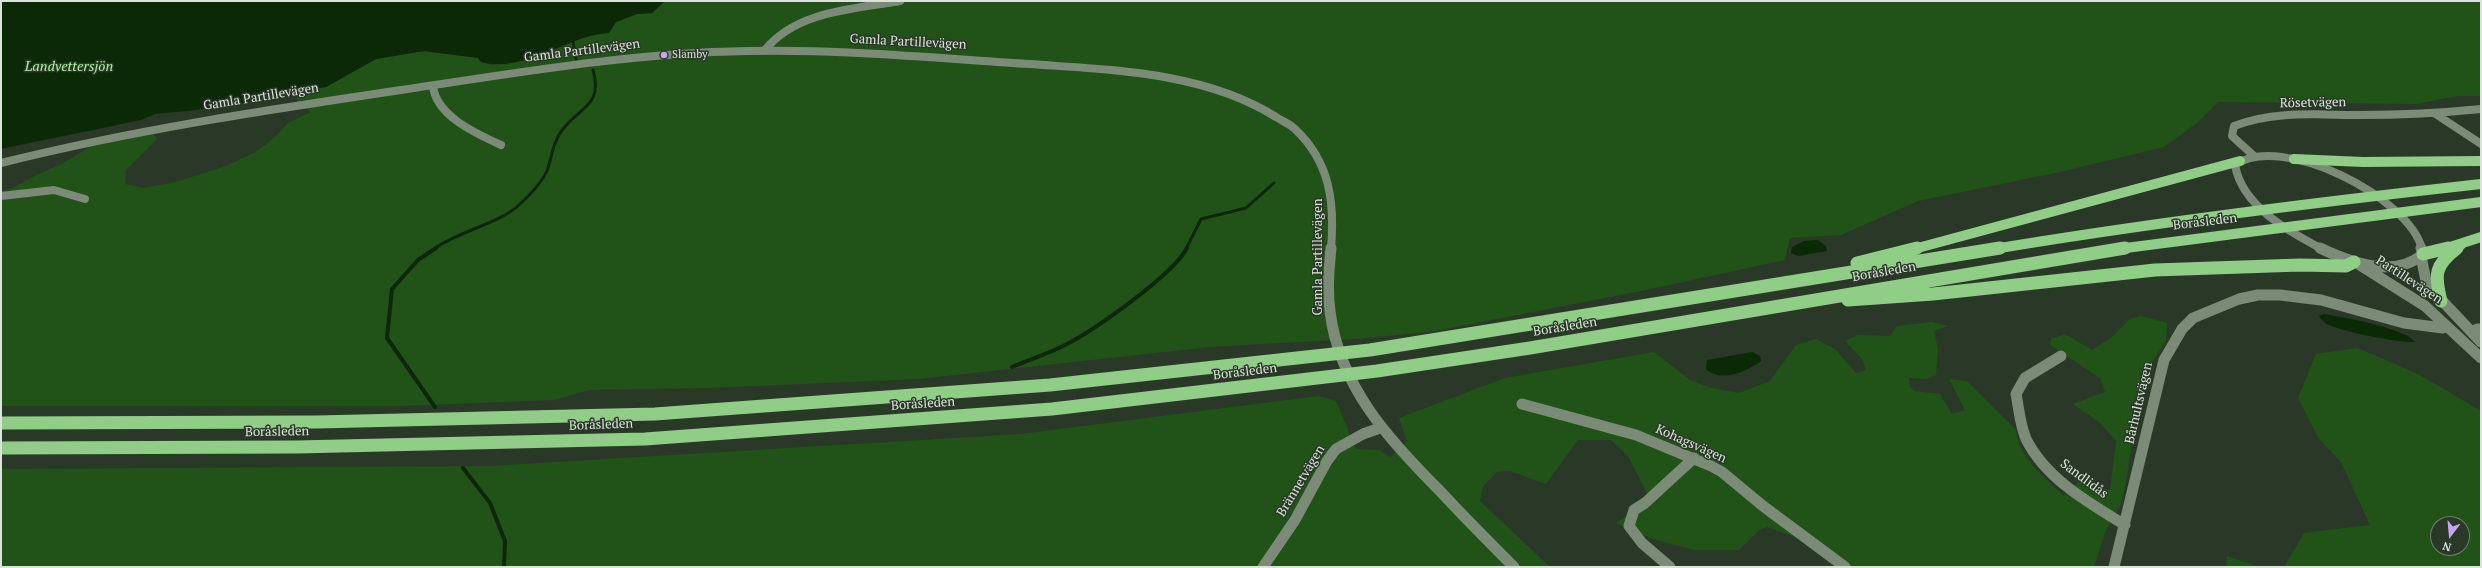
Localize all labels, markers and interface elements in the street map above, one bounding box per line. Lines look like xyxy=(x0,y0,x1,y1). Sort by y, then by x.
street label: Gamla Partillevägen xyxy=(849,31,967,53)
street label: Gamla Partillevägen xyxy=(523,36,641,66)
place label: Slamby xyxy=(672,48,708,62)
marker: Slamby xyxy=(659,50,669,60)
water label: Landvettersjön xyxy=(25,59,113,75)
street label: Gamla Partillevägen xyxy=(202,80,320,114)
street label: Rösetvägen xyxy=(2280,95,2346,111)
street label: Gamla Partillevägen xyxy=(1310,199,1326,315)
street label: Boråsleden xyxy=(2172,210,2238,234)
street label: Partillevägen xyxy=(2373,253,2445,307)
street label: Boråsleden xyxy=(1851,259,1917,285)
street label: Boråsleden xyxy=(1532,314,1598,340)
street label: Boråsleden xyxy=(1212,360,1278,384)
street label: Bårhultsvägen xyxy=(2122,361,2156,445)
street label: Boråsleden xyxy=(890,394,956,414)
street label: Boråsleden xyxy=(569,416,633,434)
street label: Kohagsvägen xyxy=(1653,421,1729,467)
street label: Boråsleden xyxy=(245,424,309,440)
street label: Brännetvägen xyxy=(1274,442,1328,520)
street label: Sandlidås xyxy=(2057,456,2111,502)
north arrow xyxy=(2430,516,2470,556)
text: N xyxy=(2441,539,2453,554)

